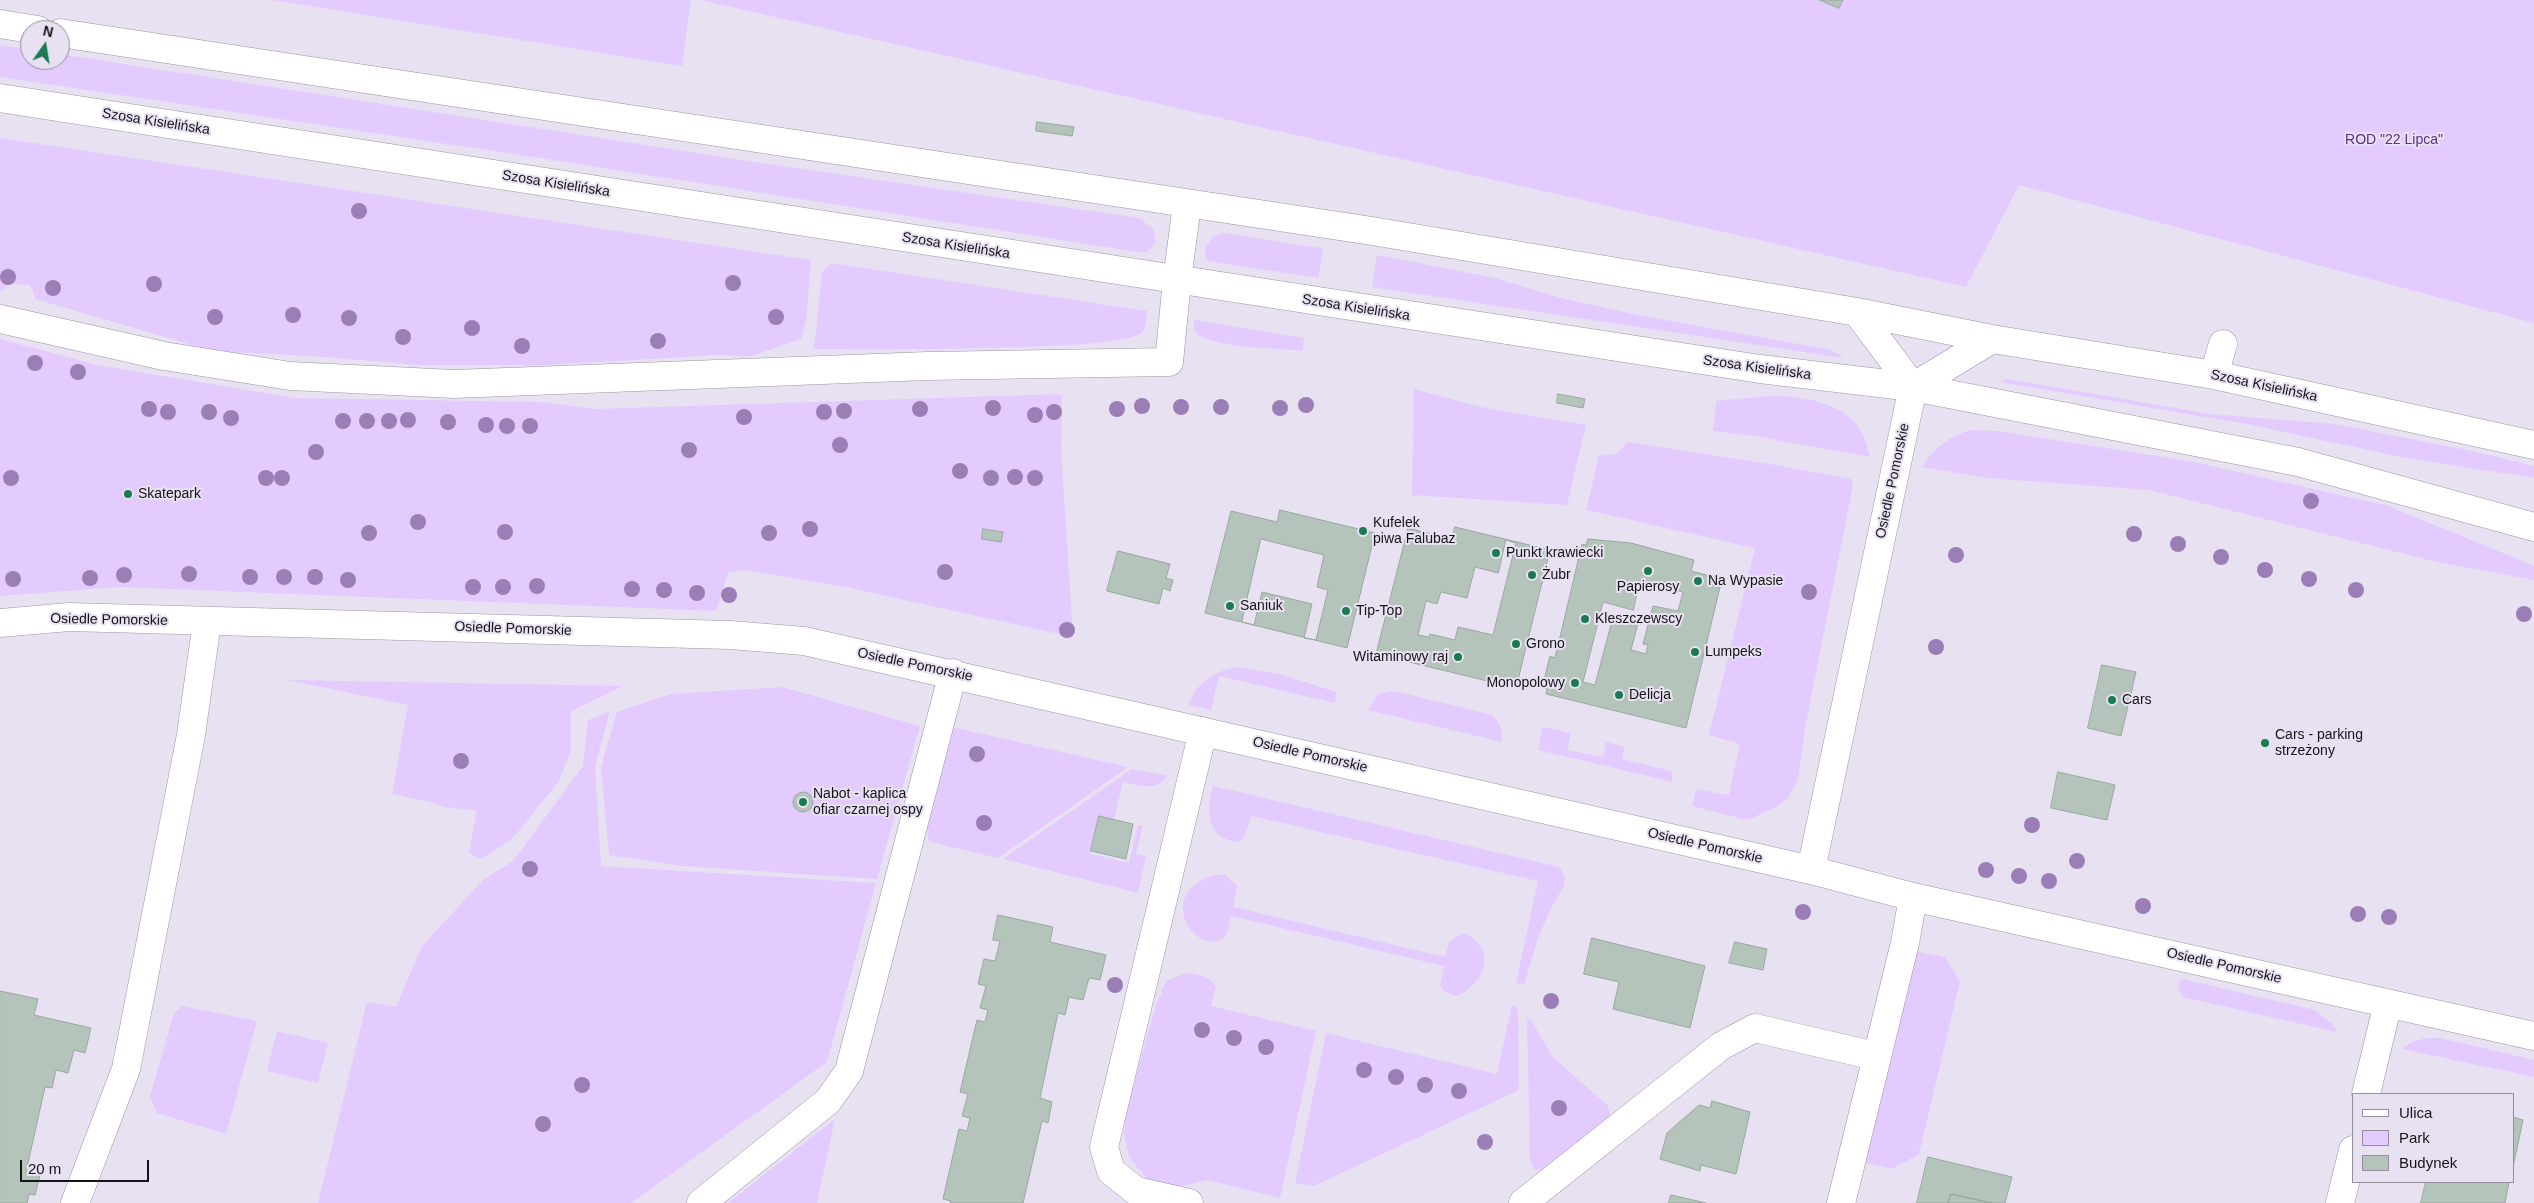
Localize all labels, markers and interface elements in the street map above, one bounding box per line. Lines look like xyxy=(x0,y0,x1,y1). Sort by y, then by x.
north arrow xyxy=(20,20,70,70)
text: N xyxy=(41,22,55,40)
street label: Szosa Kisielińska xyxy=(101,105,211,139)
park label: ROD "22 Lipca" xyxy=(2345,132,2443,148)
street label: Szosa Kisielińska xyxy=(501,167,611,201)
street label: Szosa Kisielińska xyxy=(901,229,1011,263)
street label: Szosa Kisielińska xyxy=(1301,291,1411,325)
street label: Szosa Kisielińska xyxy=(1702,352,1812,384)
street label: Szosa Kisielińska xyxy=(2209,366,2319,406)
street label: Osiedle Pomorskie xyxy=(1873,422,1913,540)
place label: Skatepark xyxy=(138,486,201,502)
marker: Skatepark xyxy=(122,488,134,500)
place label: Kufelek piwa Falubaz xyxy=(1373,515,1455,548)
marker: Kufelek piwa Falubaz xyxy=(1357,525,1369,537)
place label: Punkt krawiecki xyxy=(1506,545,1603,561)
marker: Punkt krawiecki xyxy=(1490,547,1502,559)
marker: Papierosy xyxy=(1642,565,1654,577)
place label: Żubr xyxy=(1542,567,1571,583)
marker: Żubr xyxy=(1526,569,1538,581)
place label: Na Wypasie xyxy=(1708,573,1783,589)
marker: Na Wypasie xyxy=(1692,575,1704,587)
place label: Papierosy xyxy=(1617,579,1679,595)
place label: Saniuk xyxy=(1240,598,1283,614)
marker: Saniuk xyxy=(1224,600,1236,612)
place label: Tip-Top xyxy=(1356,603,1402,619)
marker: Tip-Top xyxy=(1340,605,1352,617)
street label: Osiedle Pomorskie xyxy=(50,611,168,629)
place label: Kleszczewscy xyxy=(1595,611,1682,627)
marker: Kleszczewscy xyxy=(1579,613,1591,625)
street label: Osiedle Pomorskie xyxy=(454,619,572,639)
place label: Grono xyxy=(1526,636,1565,652)
marker: Grono xyxy=(1510,638,1522,650)
place label: Lumpeks xyxy=(1705,644,1762,660)
street label: Osiedle Pomorskie xyxy=(856,645,974,685)
marker: Lumpeks xyxy=(1689,646,1701,658)
place label: Witaminowy raj xyxy=(1353,649,1448,665)
marker: Witaminowy raj xyxy=(1452,651,1464,663)
place label: Monopolowy xyxy=(1486,675,1565,691)
marker: Monopolowy xyxy=(1569,677,1581,689)
place label: Delicja xyxy=(1629,687,1671,703)
marker: Delicja xyxy=(1613,689,1625,701)
place label: Cars xyxy=(2122,692,2152,708)
marker: Cars xyxy=(2106,694,2118,706)
place label: Cars - parking strzeżony xyxy=(2275,727,2363,760)
street label: Osiedle Pomorskie xyxy=(1251,734,1369,776)
marker: Cars - parking strzeżony xyxy=(2259,737,2271,749)
place label: Nabot - kaplica ofiar czarnej ospy xyxy=(813,786,923,819)
marker: Nabot - kaplica ofiar czarnej ospy xyxy=(797,796,809,808)
street label: Osiedle Pomorskie xyxy=(1646,825,1764,867)
street label: Osiedle Pomorskie xyxy=(2165,945,2283,987)
legend xyxy=(2352,1093,2514,1183)
text: Ulica xyxy=(2399,1104,2432,1121)
text: Park xyxy=(2399,1129,2430,1146)
scale bar xyxy=(22,1150,151,1182)
text: Budynek xyxy=(2399,1154,2457,1171)
text: 20 m xyxy=(28,1160,61,1177)

